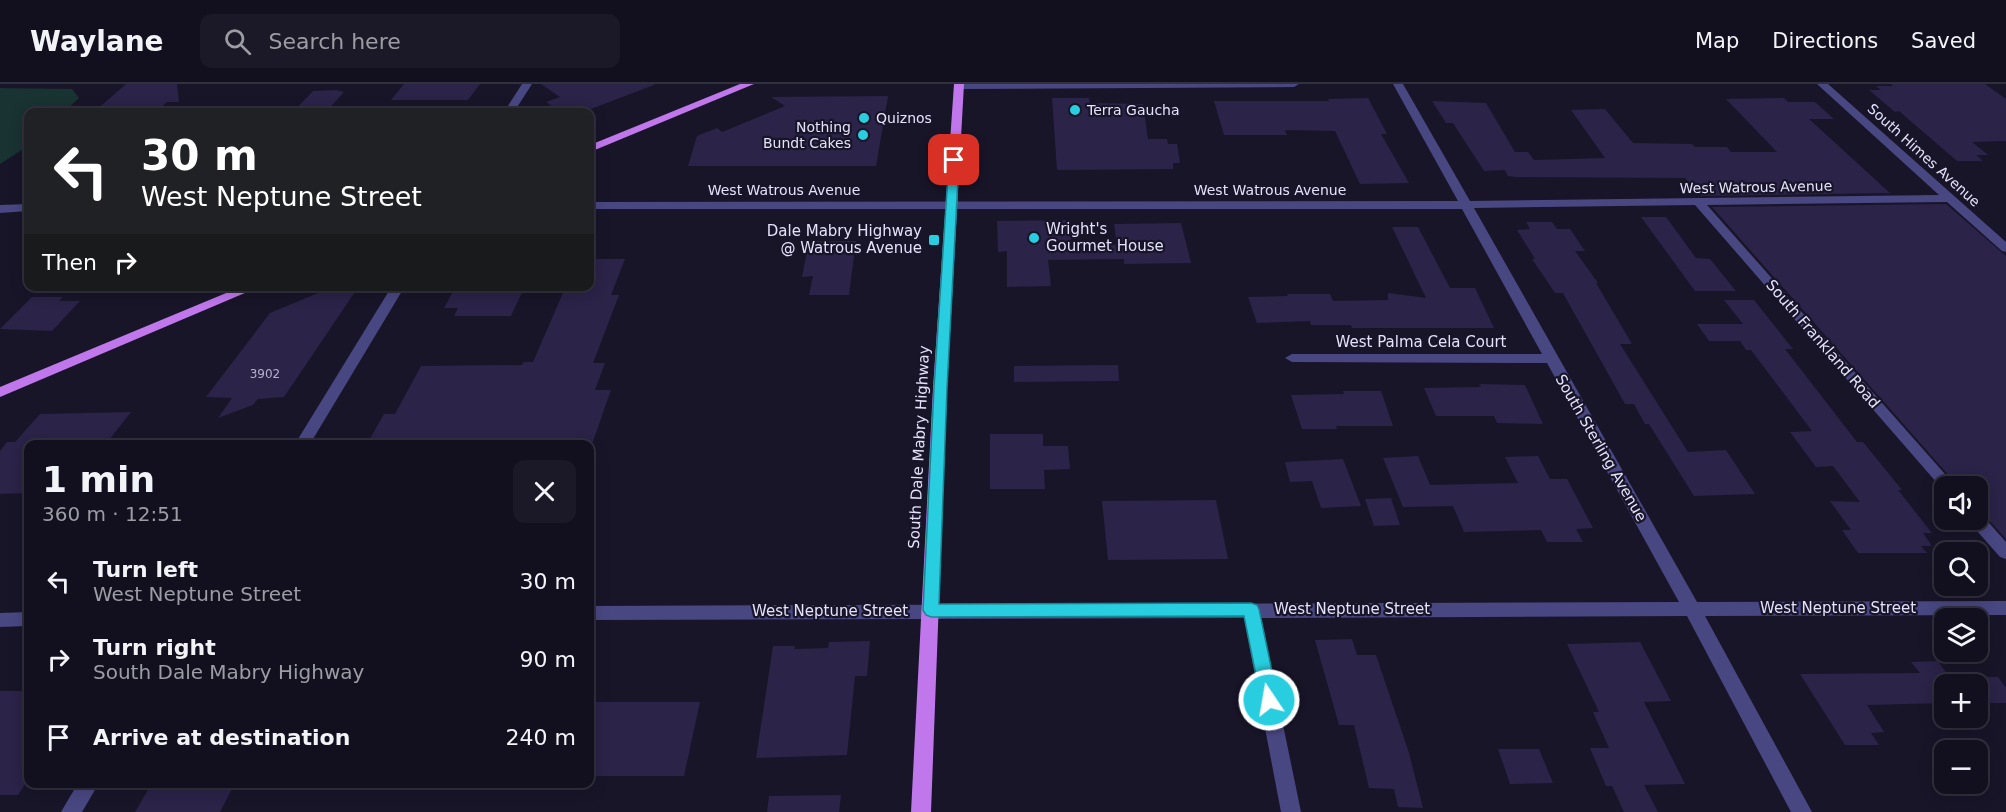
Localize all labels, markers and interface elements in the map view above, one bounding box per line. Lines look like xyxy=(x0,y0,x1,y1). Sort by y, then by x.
search box xyxy=(200,14,620,68)
text: Waylane xyxy=(30,25,164,58)
icon: search xyxy=(221,25,254,58)
text: Search here xyxy=(269,29,401,54)
text: Map xyxy=(1695,29,1739,53)
text: Directions xyxy=(1772,29,1878,53)
text: Saved xyxy=(1911,29,1976,53)
street label: South Himes Avenue xyxy=(1865,100,1983,210)
place label: Terra Gaucha xyxy=(1086,102,1180,118)
marker: Terra Gaucha xyxy=(1068,103,1082,117)
place label: Quiznos xyxy=(876,110,932,126)
marker: Quiznos xyxy=(857,111,871,125)
place label: Nothing Bundt Cakes xyxy=(763,119,851,151)
marker: Nothing Bundt Cakes xyxy=(856,128,870,142)
text: 30 m xyxy=(141,131,258,180)
icon: left xyxy=(42,132,120,210)
pin xyxy=(928,134,979,185)
icon: arrive xyxy=(937,143,970,176)
street label: West Watrous Avenue xyxy=(1680,178,1832,196)
text: West Neptune Street xyxy=(141,181,422,212)
street label: West Watrous Avenue xyxy=(708,182,860,198)
street label: West Watrous Avenue xyxy=(1194,182,1346,198)
place label: Wright's Gourmet House xyxy=(1046,220,1164,255)
place label: Dale Mabry Highway @ Watrous Avenue xyxy=(767,222,922,257)
marker: Wright's Gourmet House xyxy=(1027,231,1041,245)
marker: Dale Mabry Highway @ Watrous Avenue xyxy=(927,233,941,247)
icon: right xyxy=(109,246,142,279)
text: Then xyxy=(42,250,97,275)
street label: South Frankland Road xyxy=(1762,276,1884,412)
street label: West Palma Cela Court xyxy=(1336,333,1507,351)
street label: South Dale Mabry Highway xyxy=(905,345,933,549)
house number: 3902 xyxy=(250,367,280,381)
street label: South Sterling Avenue xyxy=(1551,371,1651,525)
text: 1 min xyxy=(42,459,155,500)
button: close xyxy=(513,460,576,523)
map controls xyxy=(1934,476,1988,794)
button: sound xyxy=(1934,476,1988,530)
text: 360 m · 12:51 xyxy=(42,502,183,526)
button: search xyxy=(1934,542,1988,596)
text: Turn left xyxy=(93,557,198,582)
icon: left xyxy=(42,565,75,598)
text: 30 m xyxy=(520,569,576,594)
text: West Neptune Street xyxy=(93,582,301,606)
street label: West Neptune Street xyxy=(1760,599,1916,617)
street label: West Neptune Street xyxy=(1274,600,1430,618)
street label: West Neptune Street xyxy=(752,602,908,620)
button: layers xyxy=(1934,608,1988,662)
text: Turn right xyxy=(93,635,216,660)
icon: right xyxy=(42,643,75,676)
text: 90 m xyxy=(520,647,576,672)
text: South Dale Mabry Highway xyxy=(93,660,364,684)
position arrow xyxy=(1237,668,1301,732)
button: + xyxy=(1934,674,1988,728)
icon: arrive xyxy=(42,721,75,754)
text: Arrive at destination xyxy=(93,725,350,750)
text: 240 m xyxy=(506,725,576,750)
button: − xyxy=(1934,740,1988,794)

